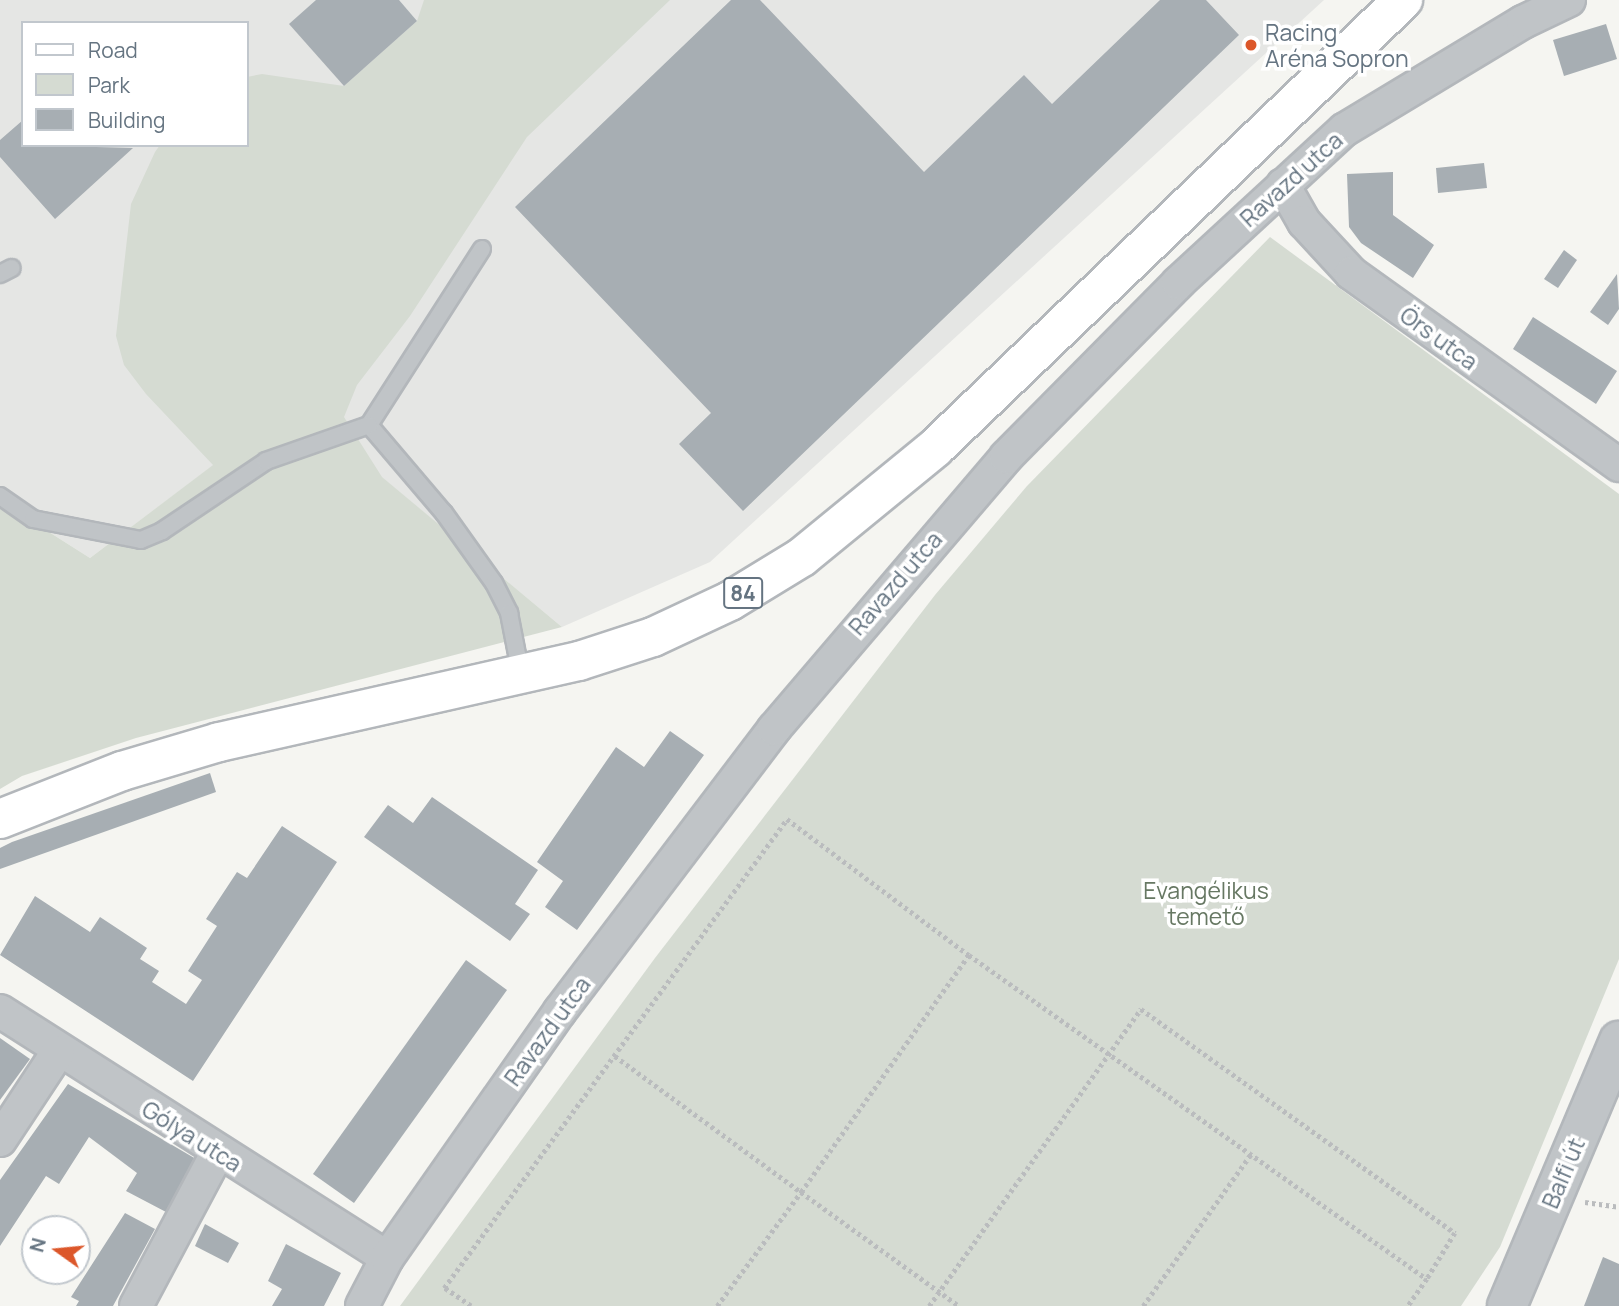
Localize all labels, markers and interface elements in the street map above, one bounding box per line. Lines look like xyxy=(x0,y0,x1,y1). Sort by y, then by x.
place label: Racing Aréna Sopron xyxy=(1265,18,1409,72)
legend xyxy=(21,21,248,147)
text: Road xyxy=(88,36,138,64)
marker: Racing Aréna Sopron xyxy=(1243,37,1259,53)
text: Park xyxy=(88,71,130,99)
text: Building xyxy=(88,106,165,134)
street label: Ravazd utca xyxy=(1234,126,1348,232)
street label: Örs utca xyxy=(1395,301,1483,375)
street label: Ravazd utca xyxy=(843,526,947,640)
road number: 84 xyxy=(722,576,764,610)
park label: Evangélikus temető xyxy=(1143,876,1269,930)
street label: Ravazd utca xyxy=(498,971,596,1091)
street label: Gólya utca xyxy=(137,1095,247,1177)
street label: Balfi út xyxy=(1536,1134,1590,1212)
north arrow xyxy=(21,1215,91,1285)
text: N xyxy=(23,1235,52,1255)

